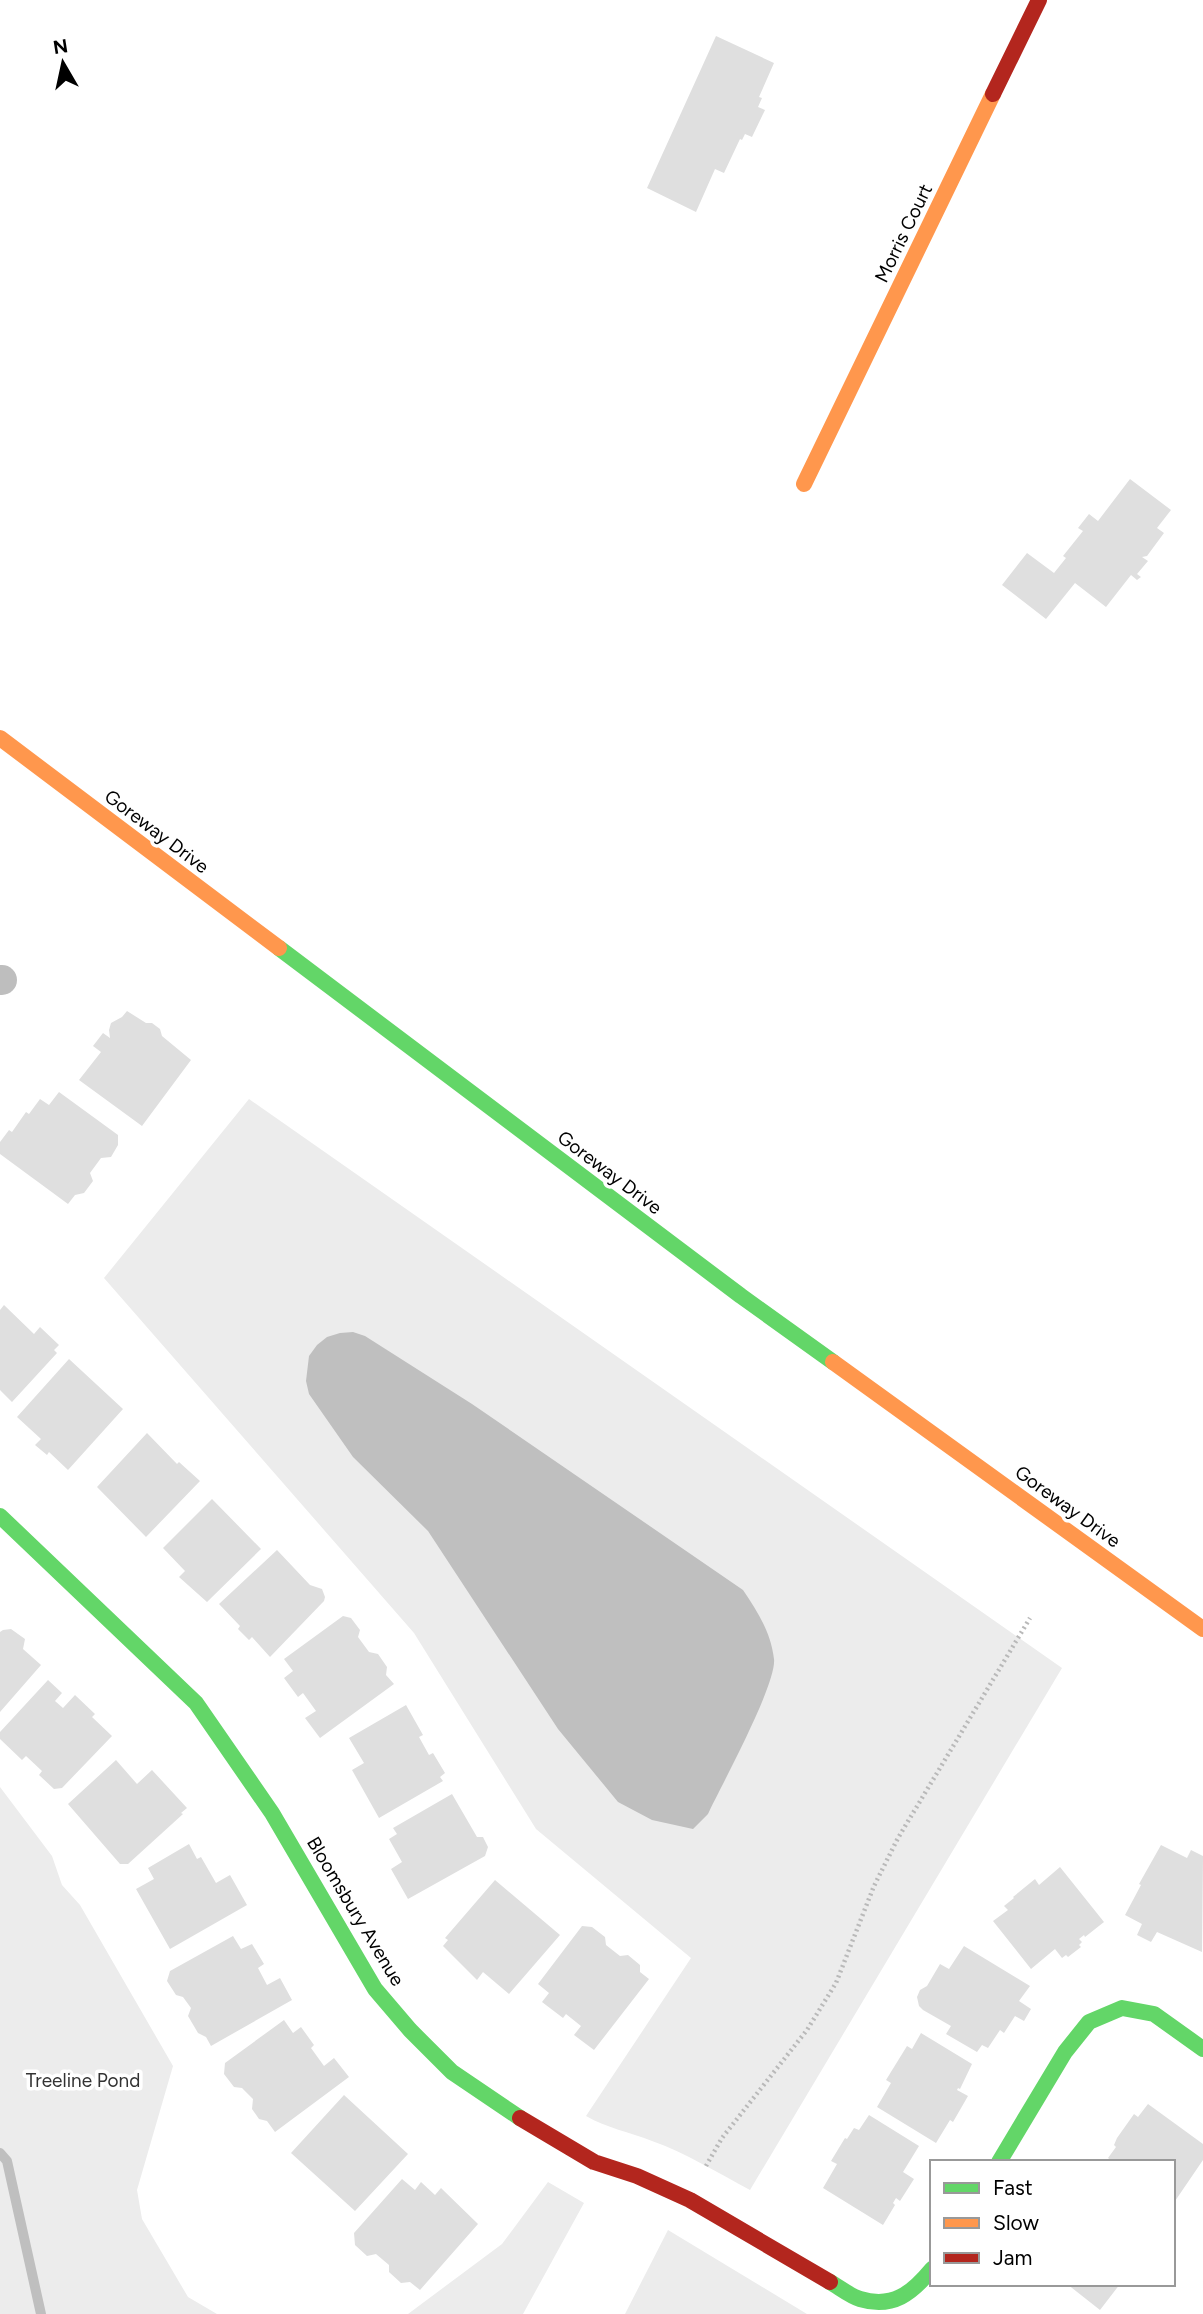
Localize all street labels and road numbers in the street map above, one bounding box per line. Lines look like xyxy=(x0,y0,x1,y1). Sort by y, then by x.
street label: Morris Court xyxy=(870,180,937,286)
street label: Goreway Drive xyxy=(100,785,213,878)
street label: Goreway Drive xyxy=(553,1126,666,1219)
street label: Goreway Drive xyxy=(1010,1460,1125,1552)
street label: Bloomsbury Avenue xyxy=(302,1832,409,1990)

